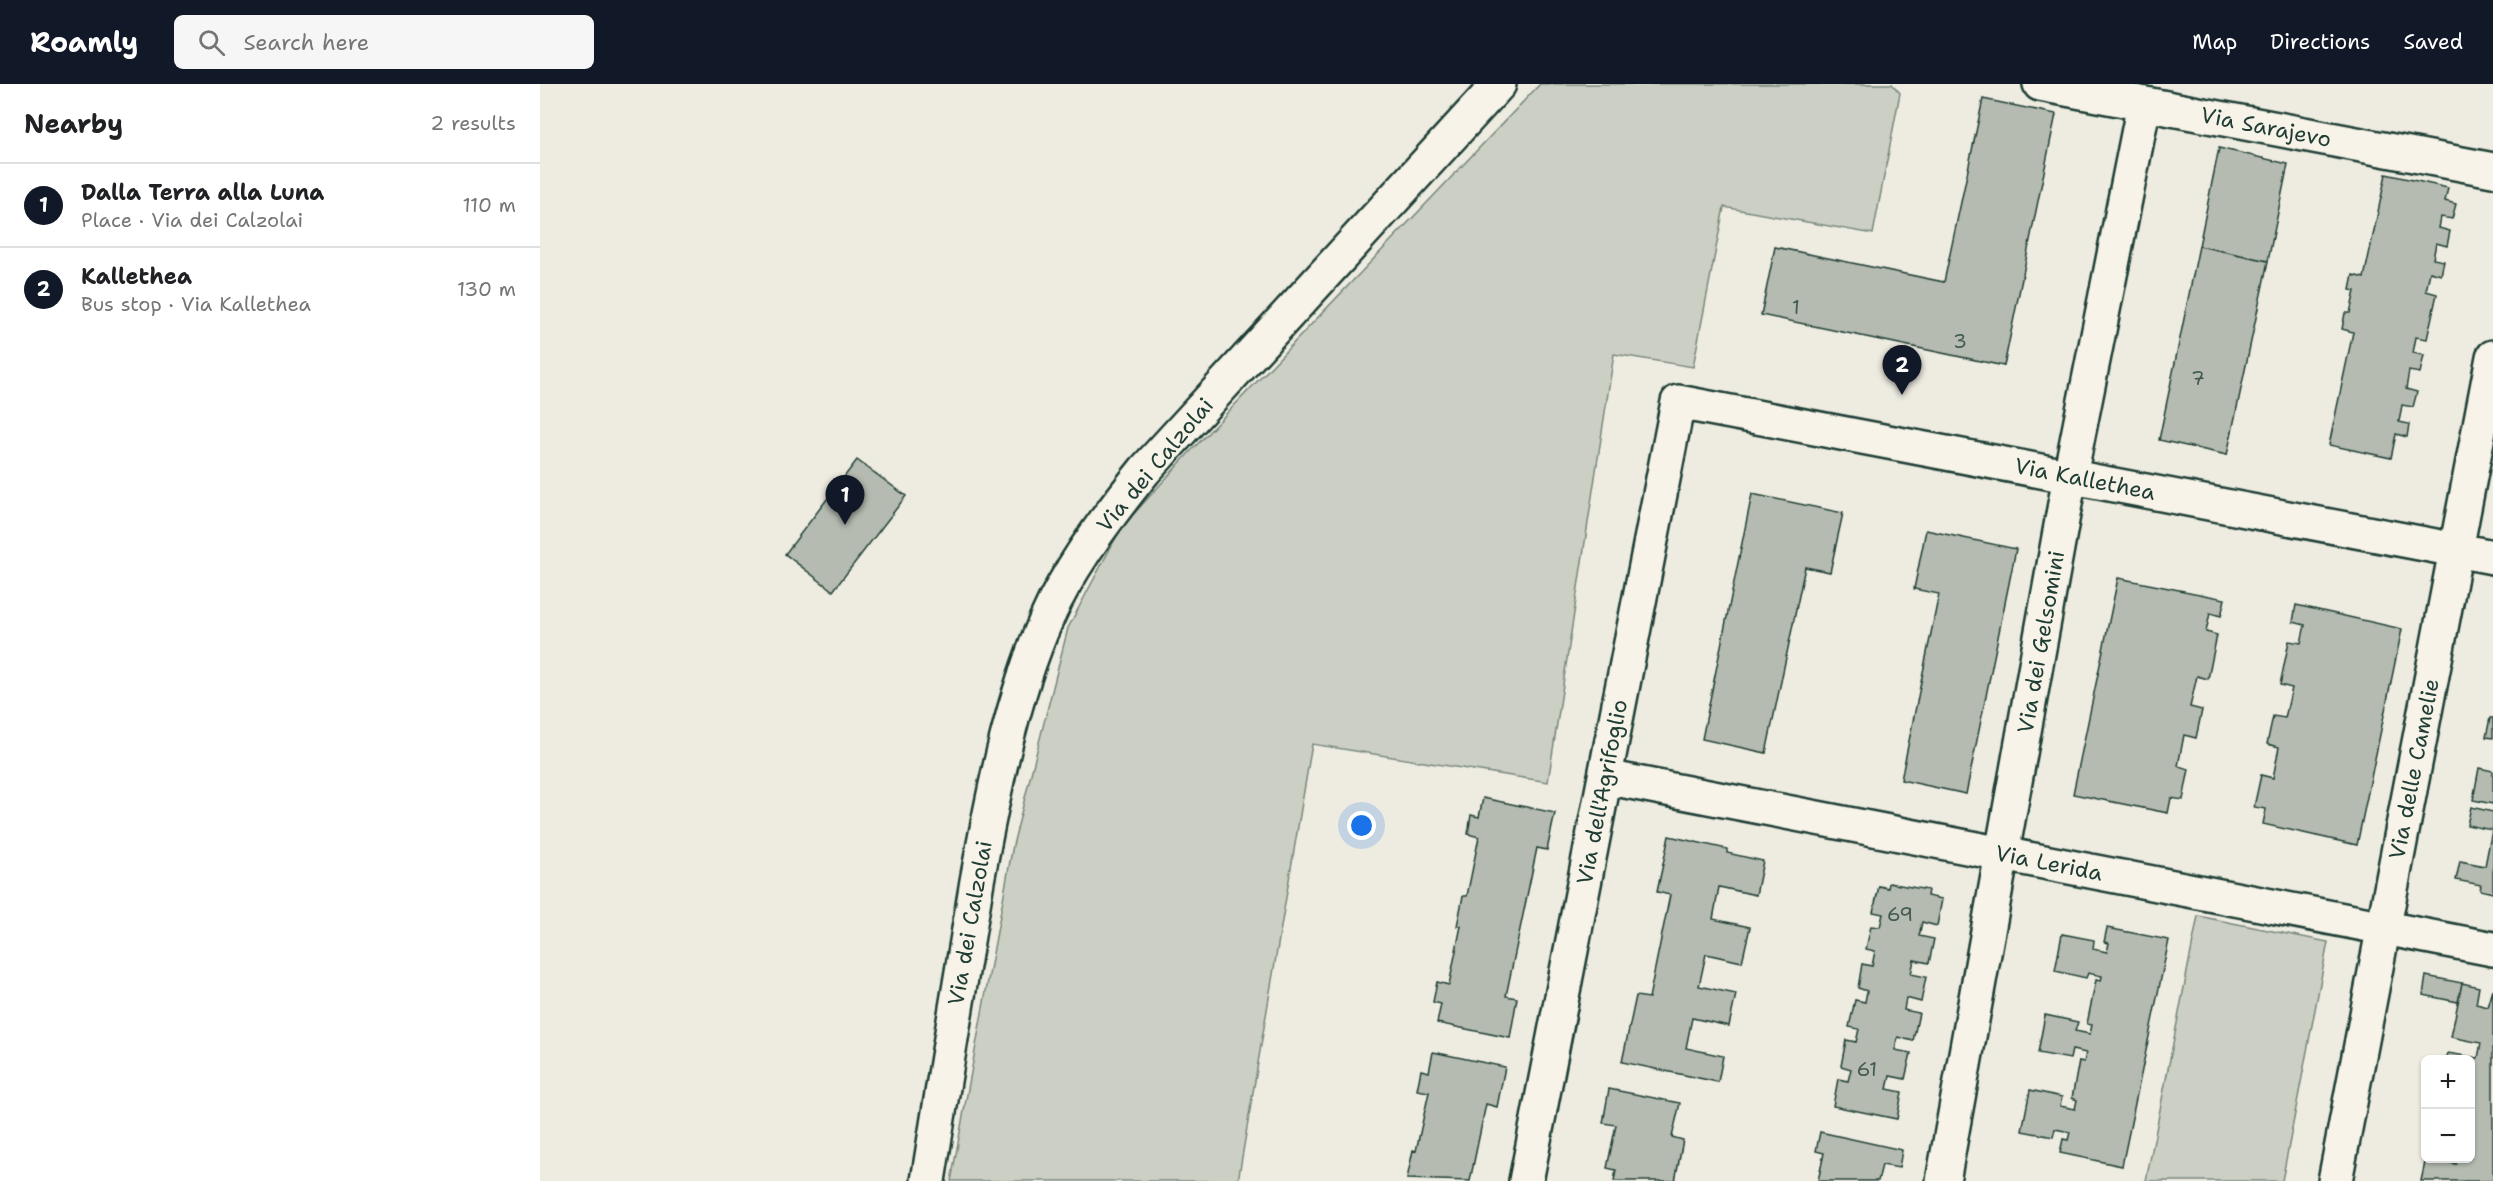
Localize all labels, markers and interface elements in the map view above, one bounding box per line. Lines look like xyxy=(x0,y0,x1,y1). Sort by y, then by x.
search box xyxy=(174,15,594,69)
text: Roamly xyxy=(30,23,138,61)
icon: search xyxy=(195,26,228,59)
text: Search here xyxy=(243,28,369,57)
text: Map xyxy=(2192,28,2237,56)
text: Directions xyxy=(2270,28,2370,56)
text: Saved xyxy=(2403,28,2463,56)
street label: Via Sarajevo xyxy=(2198,100,2334,154)
text: Nearby xyxy=(24,106,123,141)
text: 2 results xyxy=(430,110,516,136)
text: Dalla Terra alla Luna xyxy=(81,178,324,207)
text: 1 xyxy=(39,192,48,218)
text: 110 m xyxy=(462,192,516,218)
text: Place · Via dei Calzolai xyxy=(81,207,303,233)
text: Kallethea xyxy=(81,262,192,291)
text: 2 xyxy=(37,276,51,302)
text: 130 m xyxy=(457,276,516,302)
text: Bus stop · Via Kallethea xyxy=(81,291,311,317)
house number: 1 xyxy=(1792,294,1800,320)
house number: 3 xyxy=(1953,328,1967,354)
pin: 2 xyxy=(1882,346,1922,395)
house number: 7 xyxy=(2191,365,2205,391)
street label: Via dei Calzolai xyxy=(1090,392,1220,538)
street label: Via Kallethea xyxy=(2012,451,2158,507)
pin: 1 xyxy=(826,476,864,525)
street label: Via dei Gelsomini xyxy=(2011,548,2071,736)
street label: Via delle Camelie xyxy=(2382,676,2446,862)
street label: Via dell'Agrifoglio xyxy=(1570,697,1634,887)
your location xyxy=(1347,811,1376,840)
street label: Via dei Calzolai xyxy=(941,838,999,1008)
street label: Via Lerida xyxy=(1993,838,2105,888)
house number: 69 xyxy=(1887,901,1913,927)
map controls xyxy=(2421,1055,2475,1163)
button: + xyxy=(2421,1055,2475,1109)
house number: 61 xyxy=(1857,1056,1877,1082)
button: − xyxy=(2421,1109,2475,1163)

